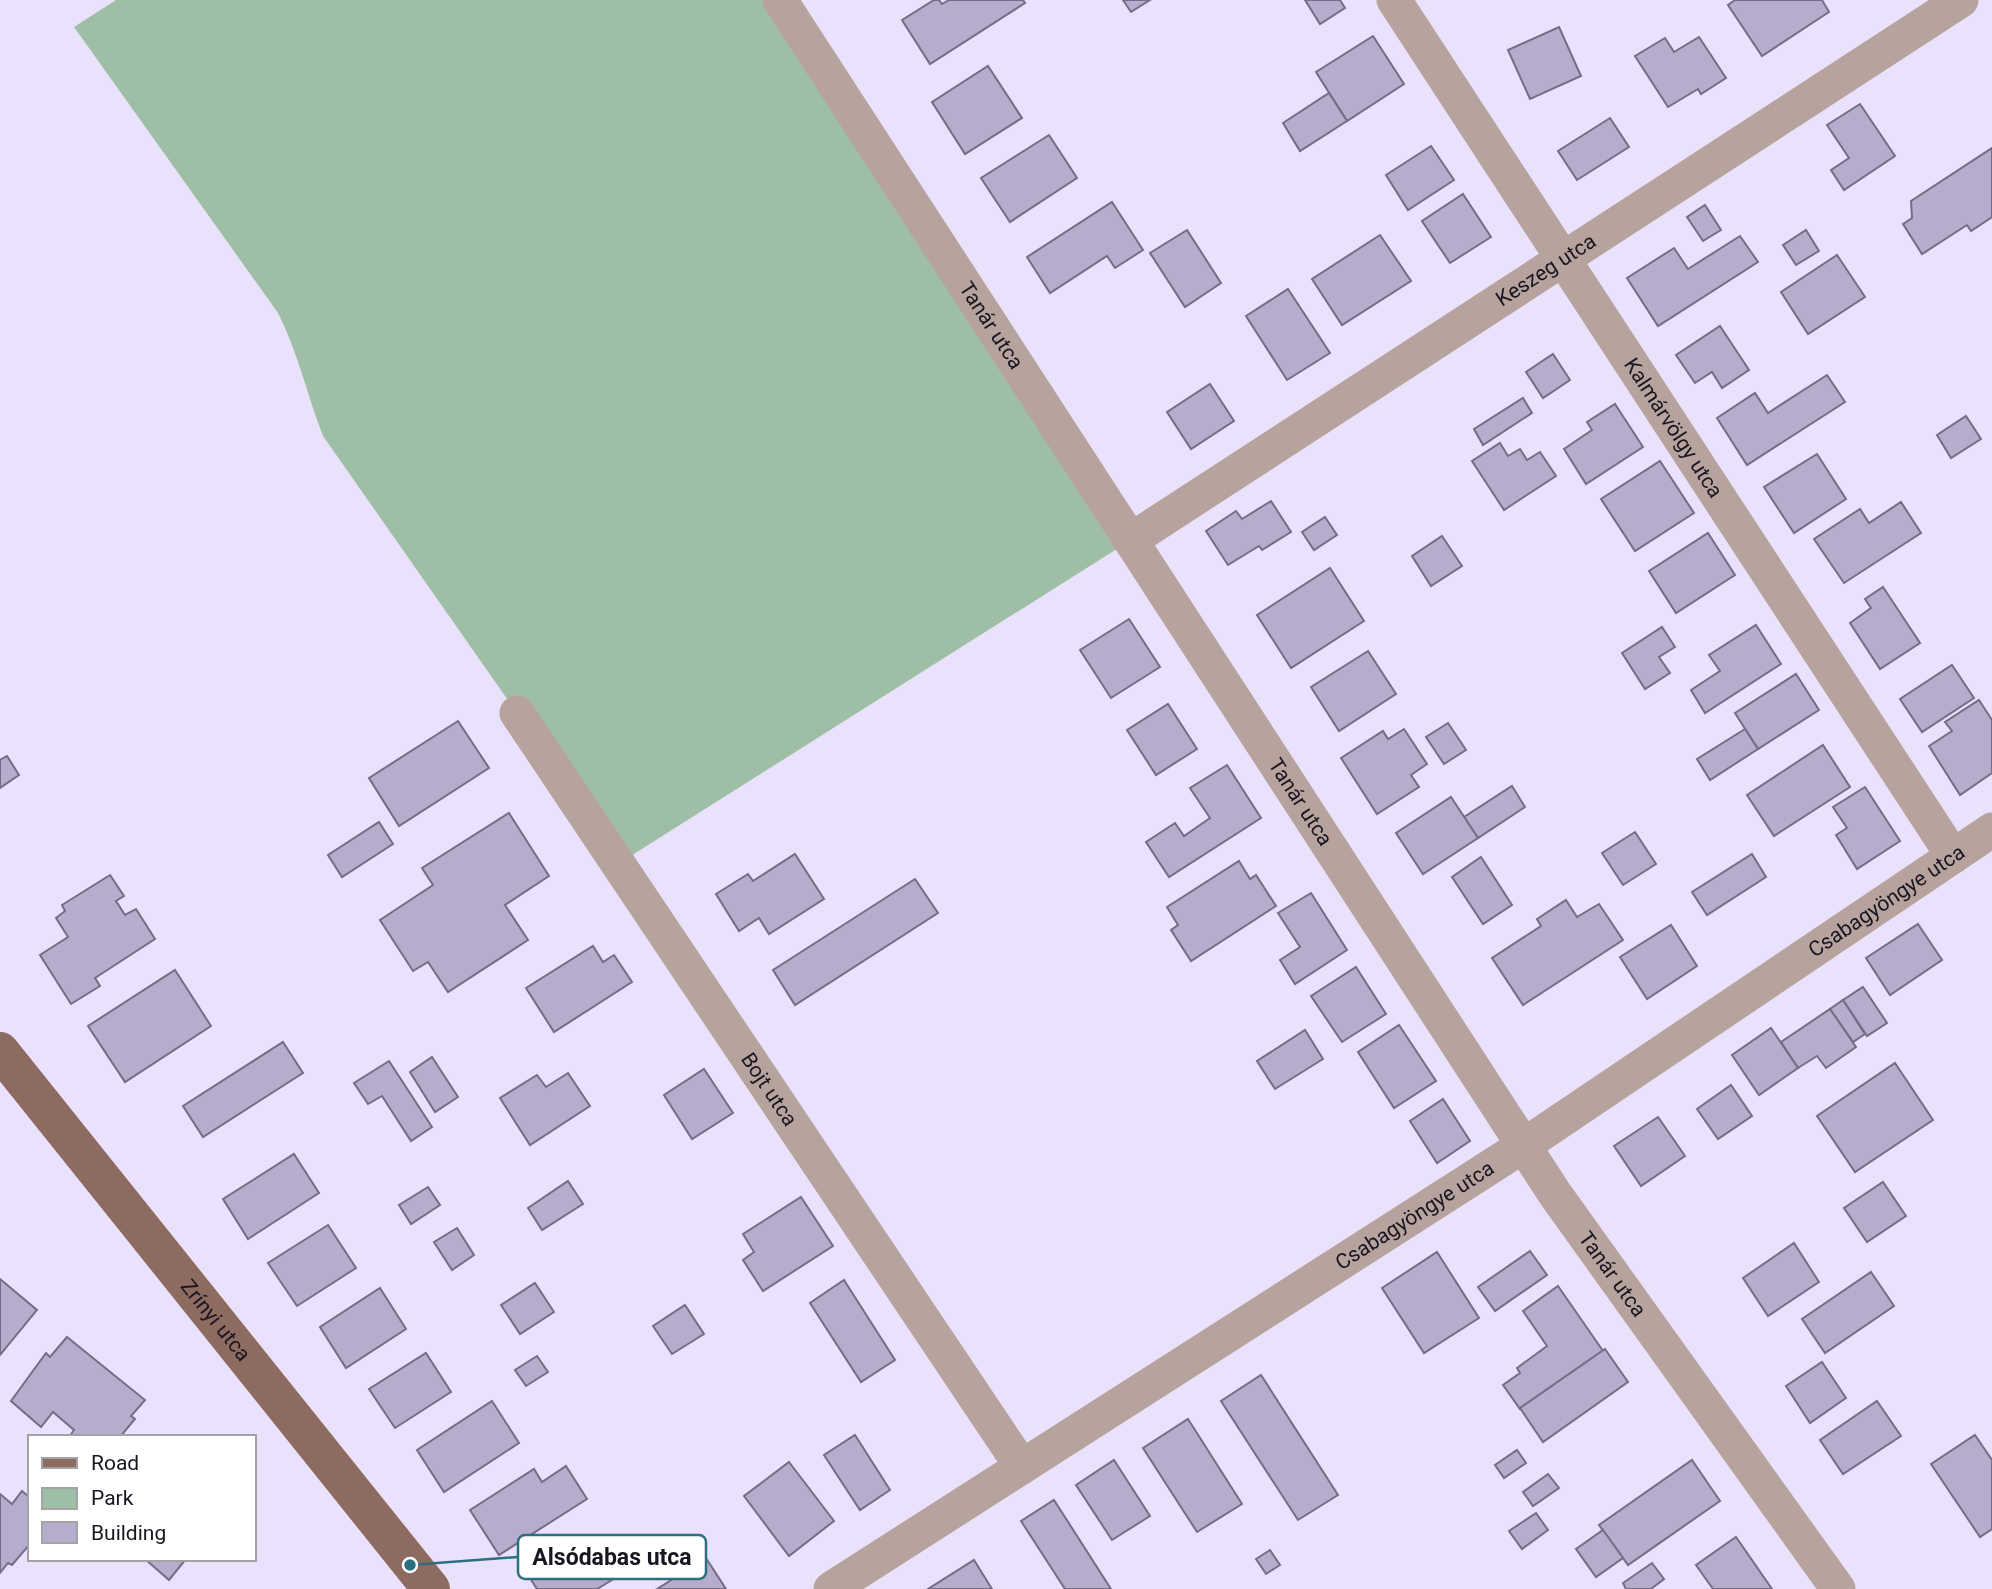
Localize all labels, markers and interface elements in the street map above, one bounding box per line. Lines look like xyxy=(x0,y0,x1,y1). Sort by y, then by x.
street label: Keszeg utca xyxy=(1492,229,1600,311)
street label: Tanár utca xyxy=(954,277,1028,374)
street label: Kalmárvölgy utca xyxy=(1619,354,1728,502)
street label: Tanár utca xyxy=(1263,754,1338,850)
street label: Csabagyöngye utca xyxy=(1804,840,1969,962)
street label: Bojt utca xyxy=(736,1048,802,1131)
street label: Csabagyöngye utca xyxy=(1331,1156,1498,1275)
street label: Tanár utca xyxy=(1574,1227,1651,1321)
street label: Zrínyi utca xyxy=(176,1275,256,1366)
legend xyxy=(28,1435,256,1561)
text: Road xyxy=(91,1451,139,1475)
text: Park xyxy=(91,1486,134,1510)
text: Building xyxy=(91,1521,166,1545)
callout: Alsódabas utca xyxy=(518,1535,706,1579)
text: Alsódabas utca xyxy=(532,1544,692,1571)

